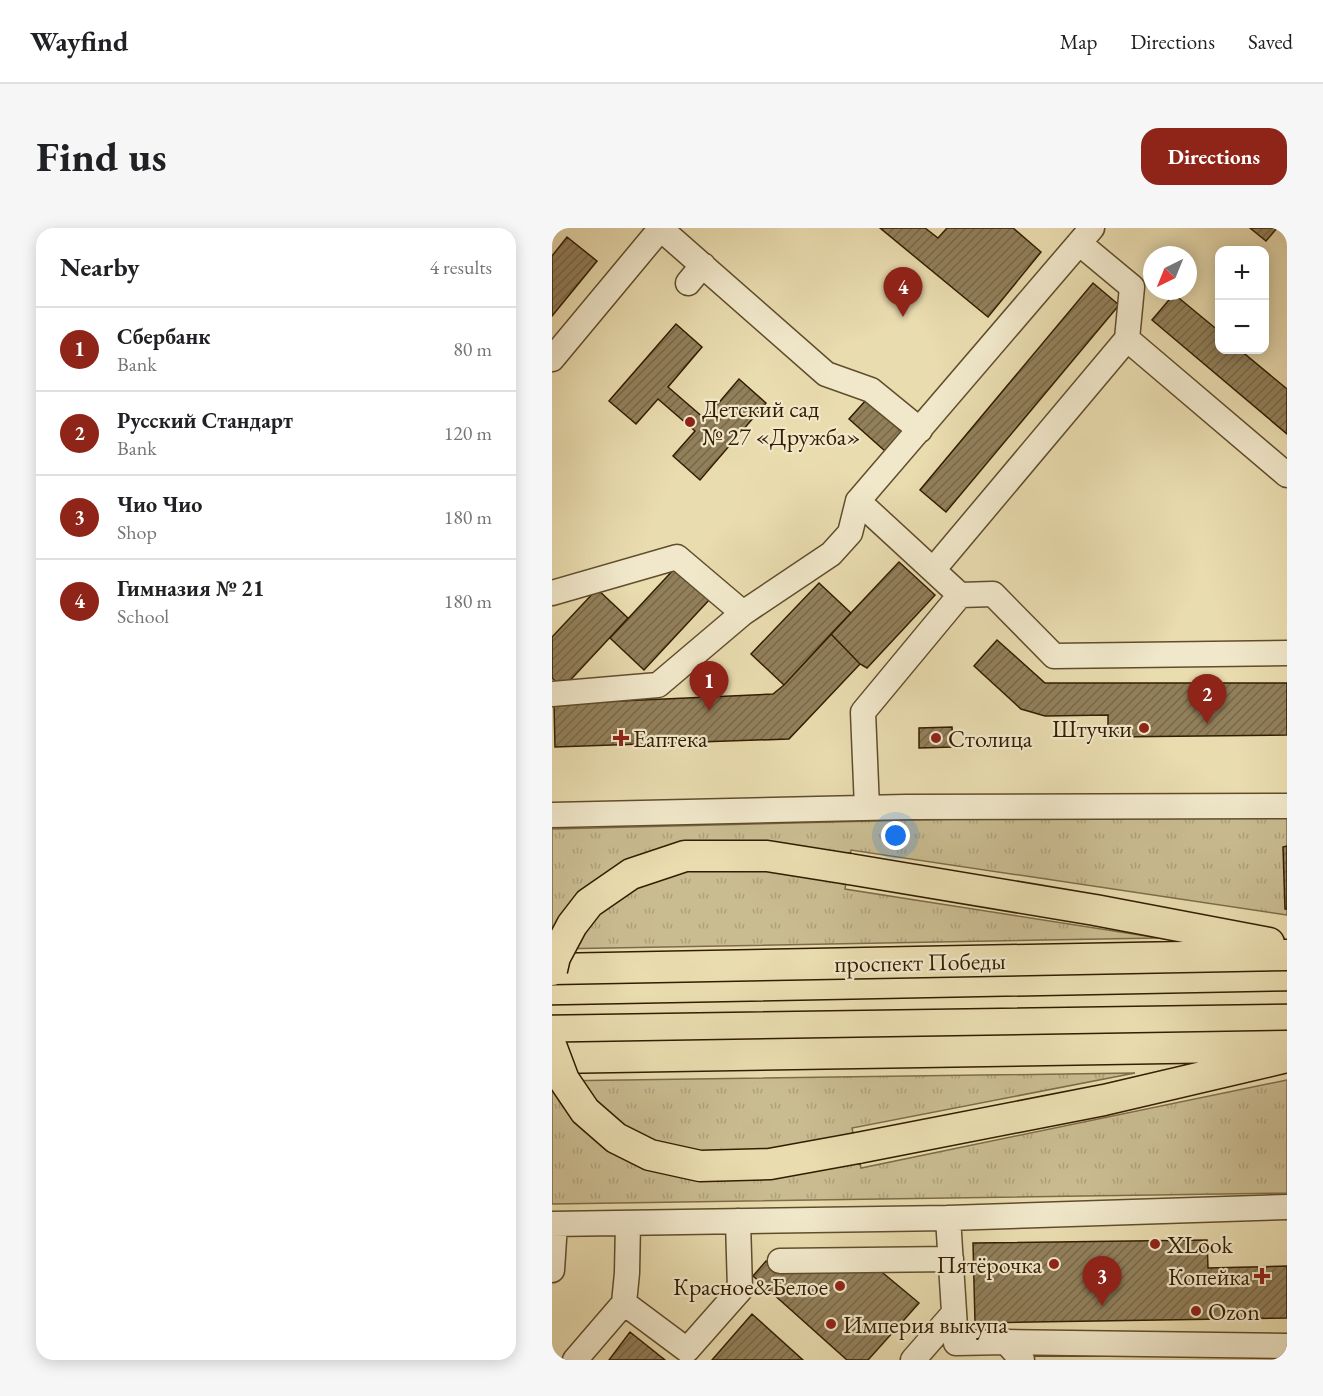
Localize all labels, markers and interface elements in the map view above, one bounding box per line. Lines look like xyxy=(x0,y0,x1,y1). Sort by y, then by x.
text: Wayfind xyxy=(30,23,128,59)
text: Map xyxy=(1060,28,1097,55)
text: Directions xyxy=(1130,28,1215,55)
text: Saved xyxy=(1248,28,1293,55)
button: Directions xyxy=(1141,128,1287,185)
text: Find us xyxy=(36,129,167,184)
north arrow xyxy=(1143,246,1197,300)
map controls xyxy=(1215,246,1269,354)
button: + xyxy=(1215,246,1269,300)
text: Nearby xyxy=(60,250,140,284)
text: 4 results xyxy=(429,254,492,280)
pin: 4 xyxy=(884,268,922,317)
button: − xyxy=(1215,300,1269,354)
text: Сбербанк xyxy=(117,322,210,351)
text: 1 xyxy=(74,336,85,362)
text: 80 m xyxy=(453,336,492,362)
text: Bank xyxy=(117,351,157,377)
place label: Детский сад № 27 «Дружба» xyxy=(702,393,861,452)
text: Русский Стандарт xyxy=(117,406,293,435)
marker: Детский сад № 27 «Дружба» xyxy=(683,415,697,429)
text: 2 xyxy=(74,420,85,446)
text: 120 m xyxy=(444,420,492,446)
text: Bank xyxy=(117,435,157,461)
text: Чио Чио xyxy=(117,490,202,519)
text: 3 xyxy=(74,504,85,530)
text: 180 m xyxy=(444,504,492,530)
text: Shop xyxy=(117,519,157,545)
text: Гимназия № 21 xyxy=(117,574,264,603)
text: 4 xyxy=(74,588,85,614)
text: 180 m xyxy=(444,588,492,614)
text: School xyxy=(117,603,169,629)
pin: 1 xyxy=(690,662,728,711)
pin: 2 xyxy=(1188,674,1226,724)
place label: Штучки xyxy=(1052,713,1132,744)
marker: Штучки xyxy=(1137,721,1151,735)
place label: Еаптека xyxy=(633,723,708,754)
place label: Столица xyxy=(948,723,1033,754)
marker: Еаптека xyxy=(614,731,628,745)
marker: Столица xyxy=(929,731,943,745)
your location xyxy=(881,821,910,850)
street label: проспект Победы xyxy=(834,945,1006,979)
place label: XLook xyxy=(1166,1229,1233,1260)
marker: XLook xyxy=(1148,1237,1162,1251)
place label: Пятёрочка xyxy=(936,1249,1042,1280)
pin: 3 xyxy=(1082,1256,1122,1306)
marker: Пятёрочка xyxy=(1047,1257,1061,1271)
place label: Копейка xyxy=(1168,1261,1250,1292)
marker: Копейка xyxy=(1255,1269,1269,1283)
place label: Красное&Белое xyxy=(673,1271,828,1302)
marker: Красное&Белое xyxy=(833,1279,847,1293)
place label: Ozon xyxy=(1208,1296,1260,1327)
marker: Ozon xyxy=(1189,1304,1203,1318)
place label: Империя выкупа xyxy=(843,1309,1008,1340)
marker: Империя выкупа xyxy=(824,1317,838,1331)

